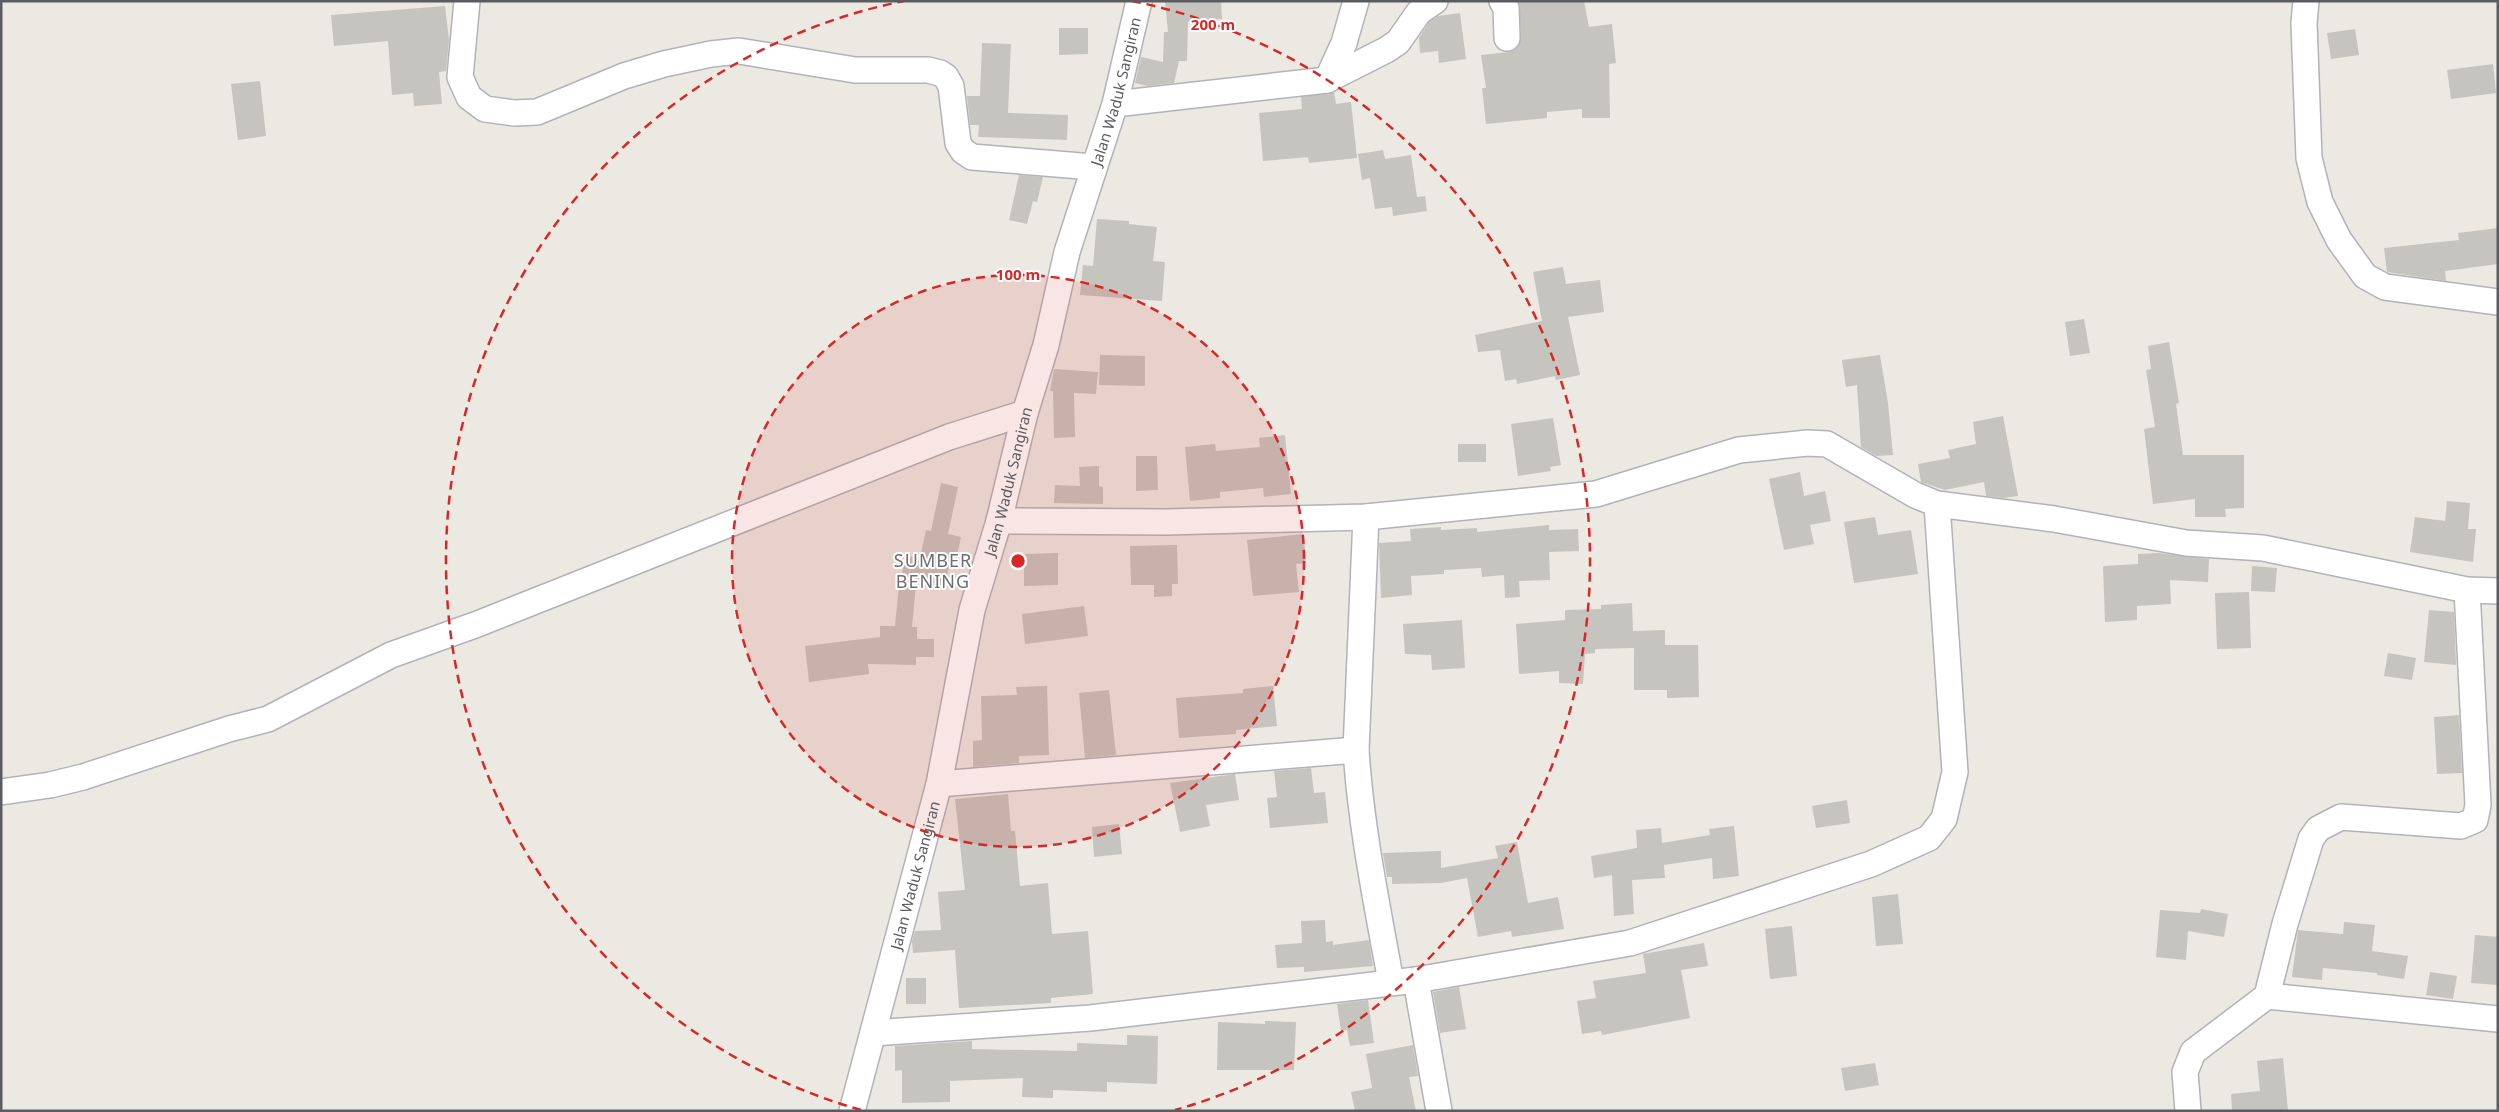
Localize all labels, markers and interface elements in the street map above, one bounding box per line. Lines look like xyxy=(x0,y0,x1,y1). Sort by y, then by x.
text: 200 m xyxy=(1191,14,1235,34)
street label: Jalan Waduk Sangiran xyxy=(1085,15,1145,170)
text: 100 m xyxy=(996,264,1040,284)
street label: Jalan Waduk Sangiran xyxy=(978,404,1036,560)
district label: SUMBER BENING xyxy=(894,548,972,593)
centre of rings xyxy=(1009,552,1027,570)
street label: Jalan Waduk Sangiran xyxy=(885,799,944,954)

